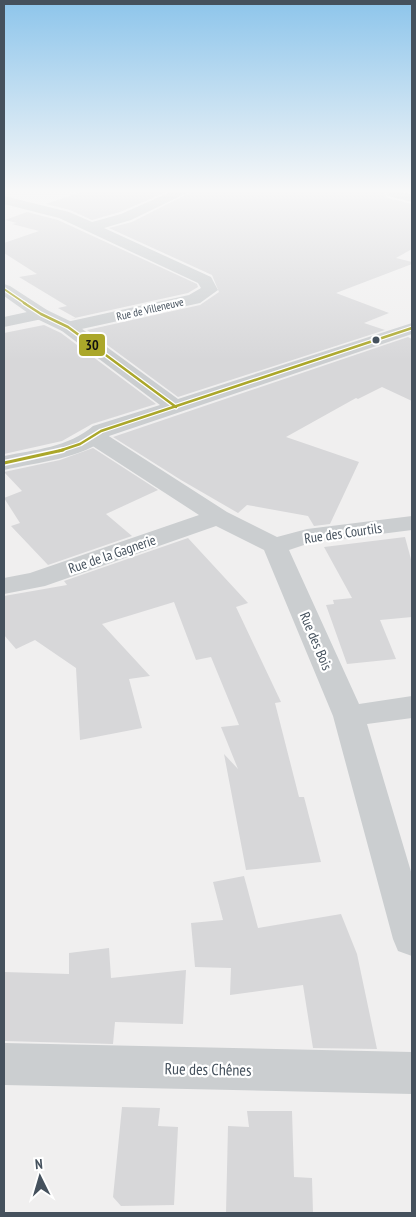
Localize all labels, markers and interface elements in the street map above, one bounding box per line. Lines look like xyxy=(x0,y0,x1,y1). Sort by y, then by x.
street label: Rue de Villeneuve xyxy=(115,294,185,324)
line badge: 30 xyxy=(78,333,106,357)
unlabelled marker xyxy=(371,335,381,345)
text: 30 xyxy=(85,336,99,354)
street label: Rue des Courtils xyxy=(303,519,383,547)
street label: Rue de la Gagnerie xyxy=(66,531,158,577)
street label: Rue des Bois xyxy=(296,609,336,673)
street label: Rue des Chênes xyxy=(164,1058,252,1080)
north arrow xyxy=(15,1152,65,1202)
text: N xyxy=(34,1155,43,1173)

